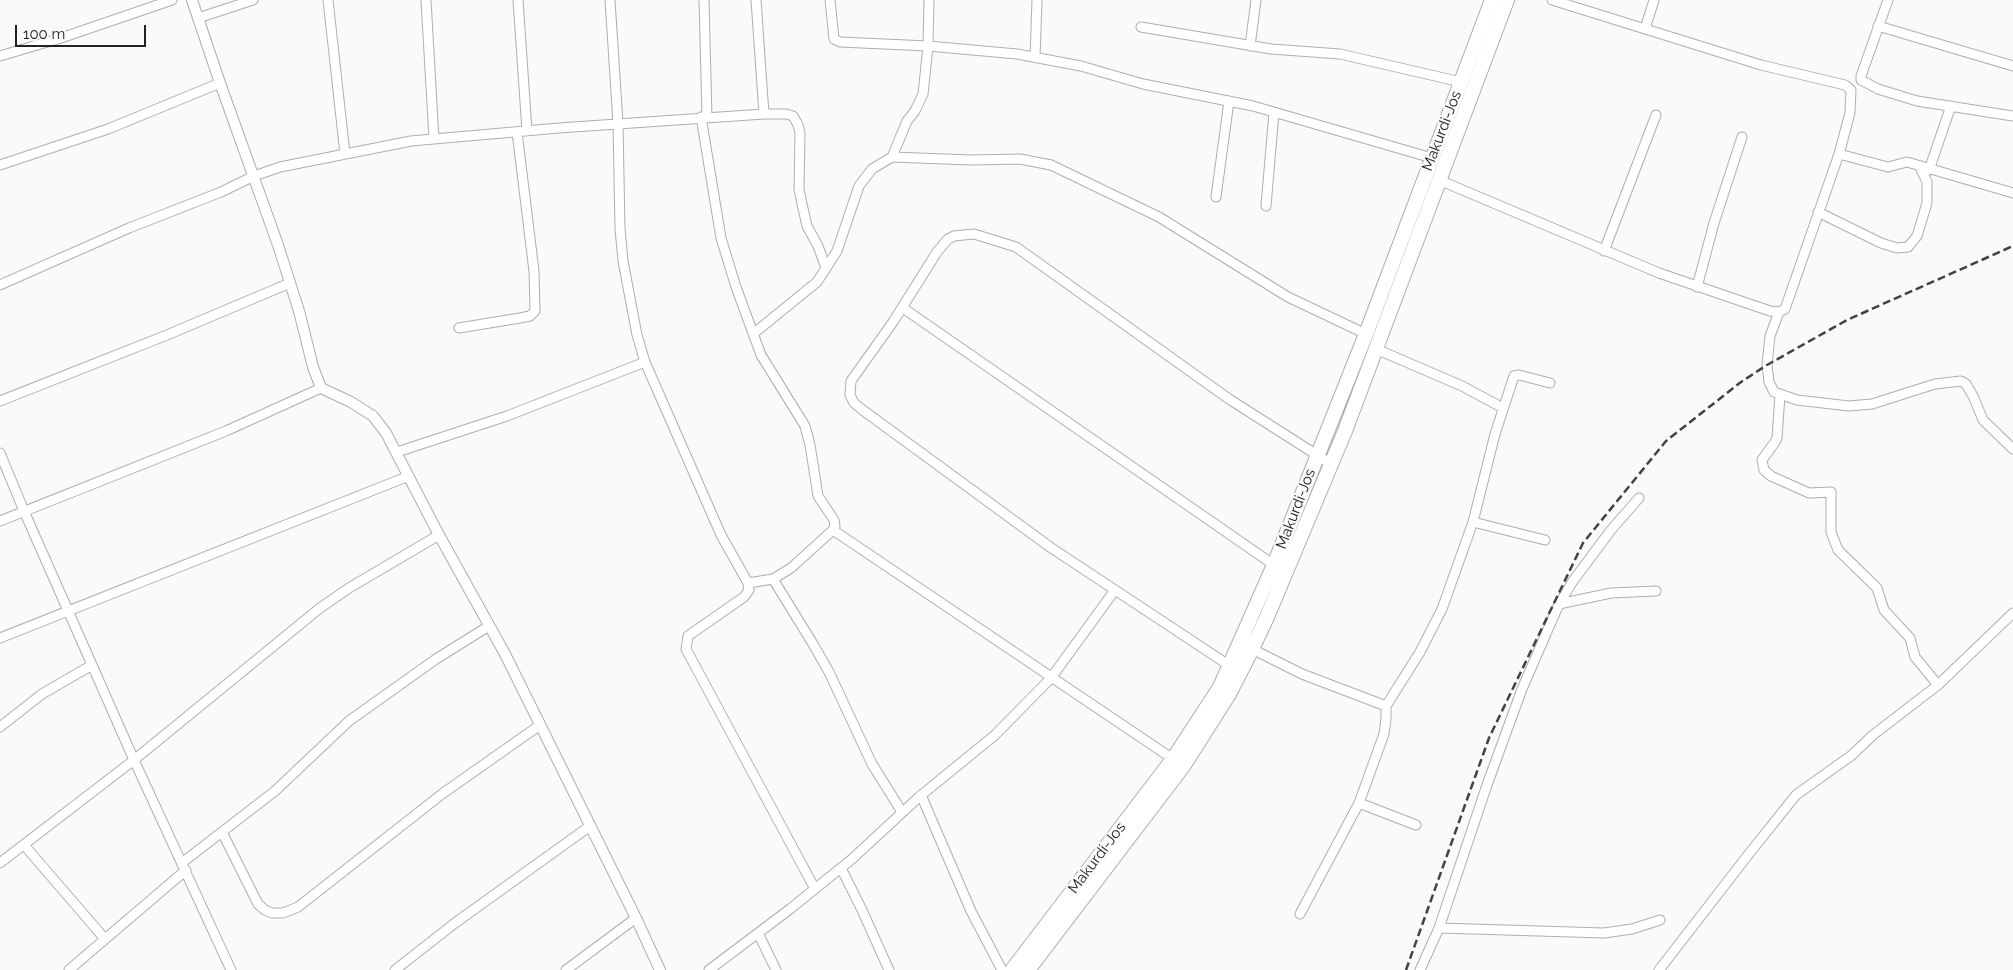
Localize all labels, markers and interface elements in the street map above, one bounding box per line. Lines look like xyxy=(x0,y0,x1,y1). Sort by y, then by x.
scale bar xyxy=(18,15,149,47)
text: 100 m xyxy=(23,25,65,43)
street label: Makurdi-Jos xyxy=(1418,88,1466,174)
street label: Makurdi-Jos xyxy=(1272,466,1320,552)
street label: Makurdi-Jos xyxy=(1064,819,1130,897)

